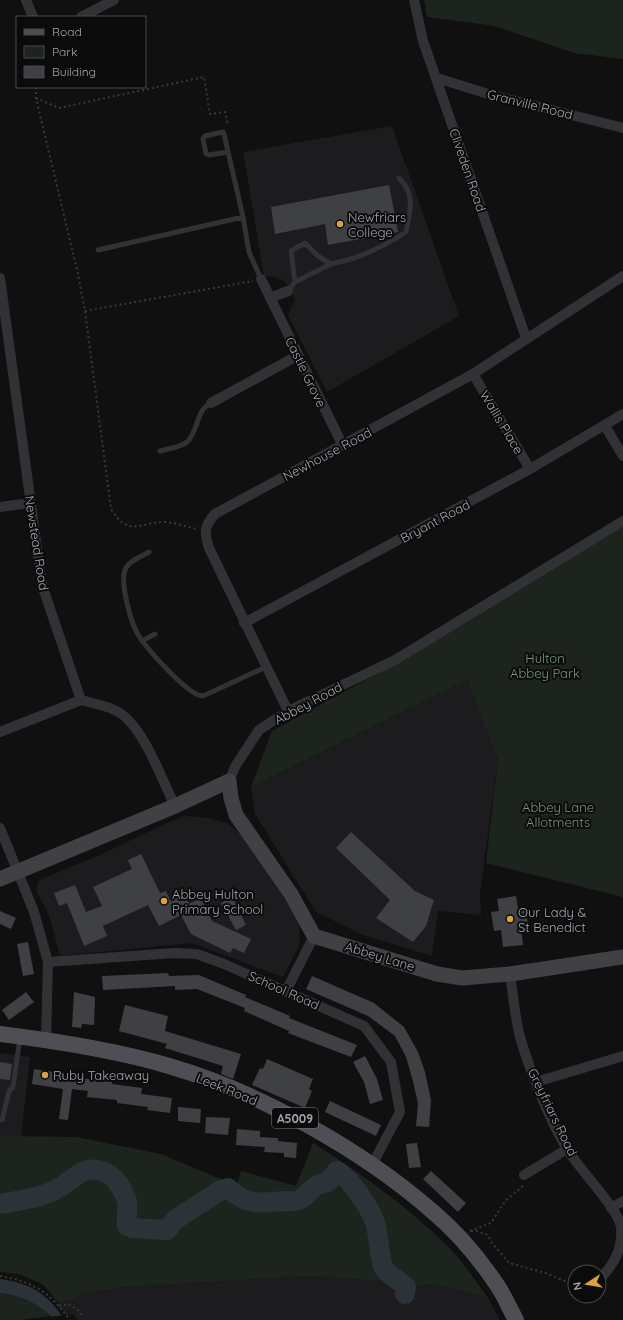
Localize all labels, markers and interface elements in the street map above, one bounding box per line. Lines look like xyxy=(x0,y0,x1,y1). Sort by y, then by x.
legend xyxy=(16,16,146,88)
text: Road xyxy=(52,24,82,39)
text: Park xyxy=(52,44,77,59)
text: Building xyxy=(52,64,96,79)
street label: Granville Road xyxy=(485,86,575,122)
street label: Cliveden Road xyxy=(446,126,490,214)
place label: Newfriars College xyxy=(348,209,406,240)
marker: Newfriars College xyxy=(335,219,345,229)
street label: Castle Grove xyxy=(282,334,330,410)
street label: Wallis Place xyxy=(477,387,527,457)
street label: Newhouse Road xyxy=(280,424,374,484)
street label: Newstead Road xyxy=(22,494,52,592)
street label: Bryant Road xyxy=(397,496,473,546)
park label: Hulton Abbey Park xyxy=(510,650,580,681)
street label: Abbey Road xyxy=(271,678,345,728)
park label: Abbey Lane Allotments xyxy=(522,799,594,830)
place label: Abbey Hulton Primary School xyxy=(172,886,263,917)
marker: Abbey Hulton Primary School xyxy=(159,896,169,906)
place label: Our Lady & St Benedict xyxy=(518,904,587,935)
marker: Our Lady & St Benedict xyxy=(505,914,515,924)
street label: Abbey Lane xyxy=(343,938,417,974)
street label: School Road xyxy=(246,967,322,1013)
street label: Greyfriars Road xyxy=(525,1065,581,1159)
place label: Ruby Takeaway xyxy=(53,1067,149,1083)
marker: Ruby Takeaway xyxy=(40,1070,50,1080)
street label: Leek Road xyxy=(194,1070,260,1108)
road number: A5009 xyxy=(272,1108,318,1128)
north arrow xyxy=(567,1264,607,1304)
text: N xyxy=(570,1281,585,1291)

